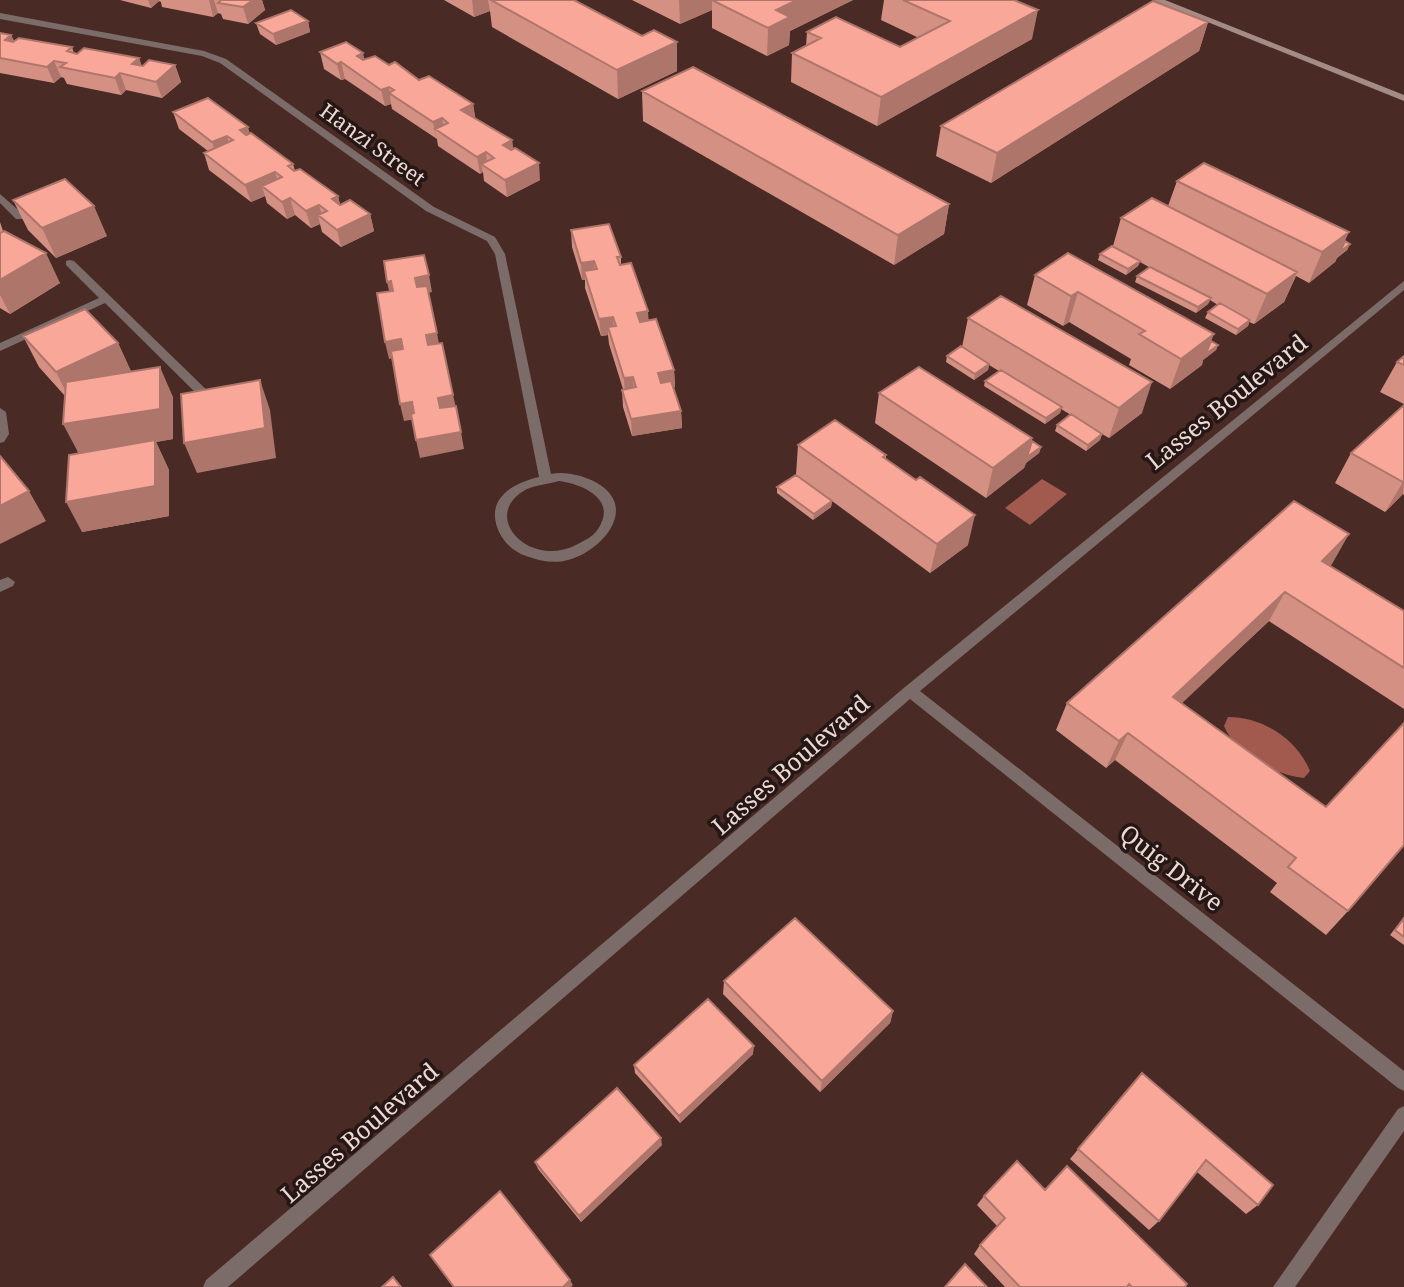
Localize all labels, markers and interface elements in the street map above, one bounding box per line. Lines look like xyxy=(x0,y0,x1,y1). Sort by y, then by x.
street label: Hanzi Street xyxy=(315,96,431,192)
street label: Lasses Boulevard xyxy=(1138,326,1314,476)
street label: Lasses Boulevard xyxy=(704,686,876,842)
street label: Quig Drive xyxy=(1113,816,1231,918)
street label: Lasses Boulevard xyxy=(273,1054,445,1210)

